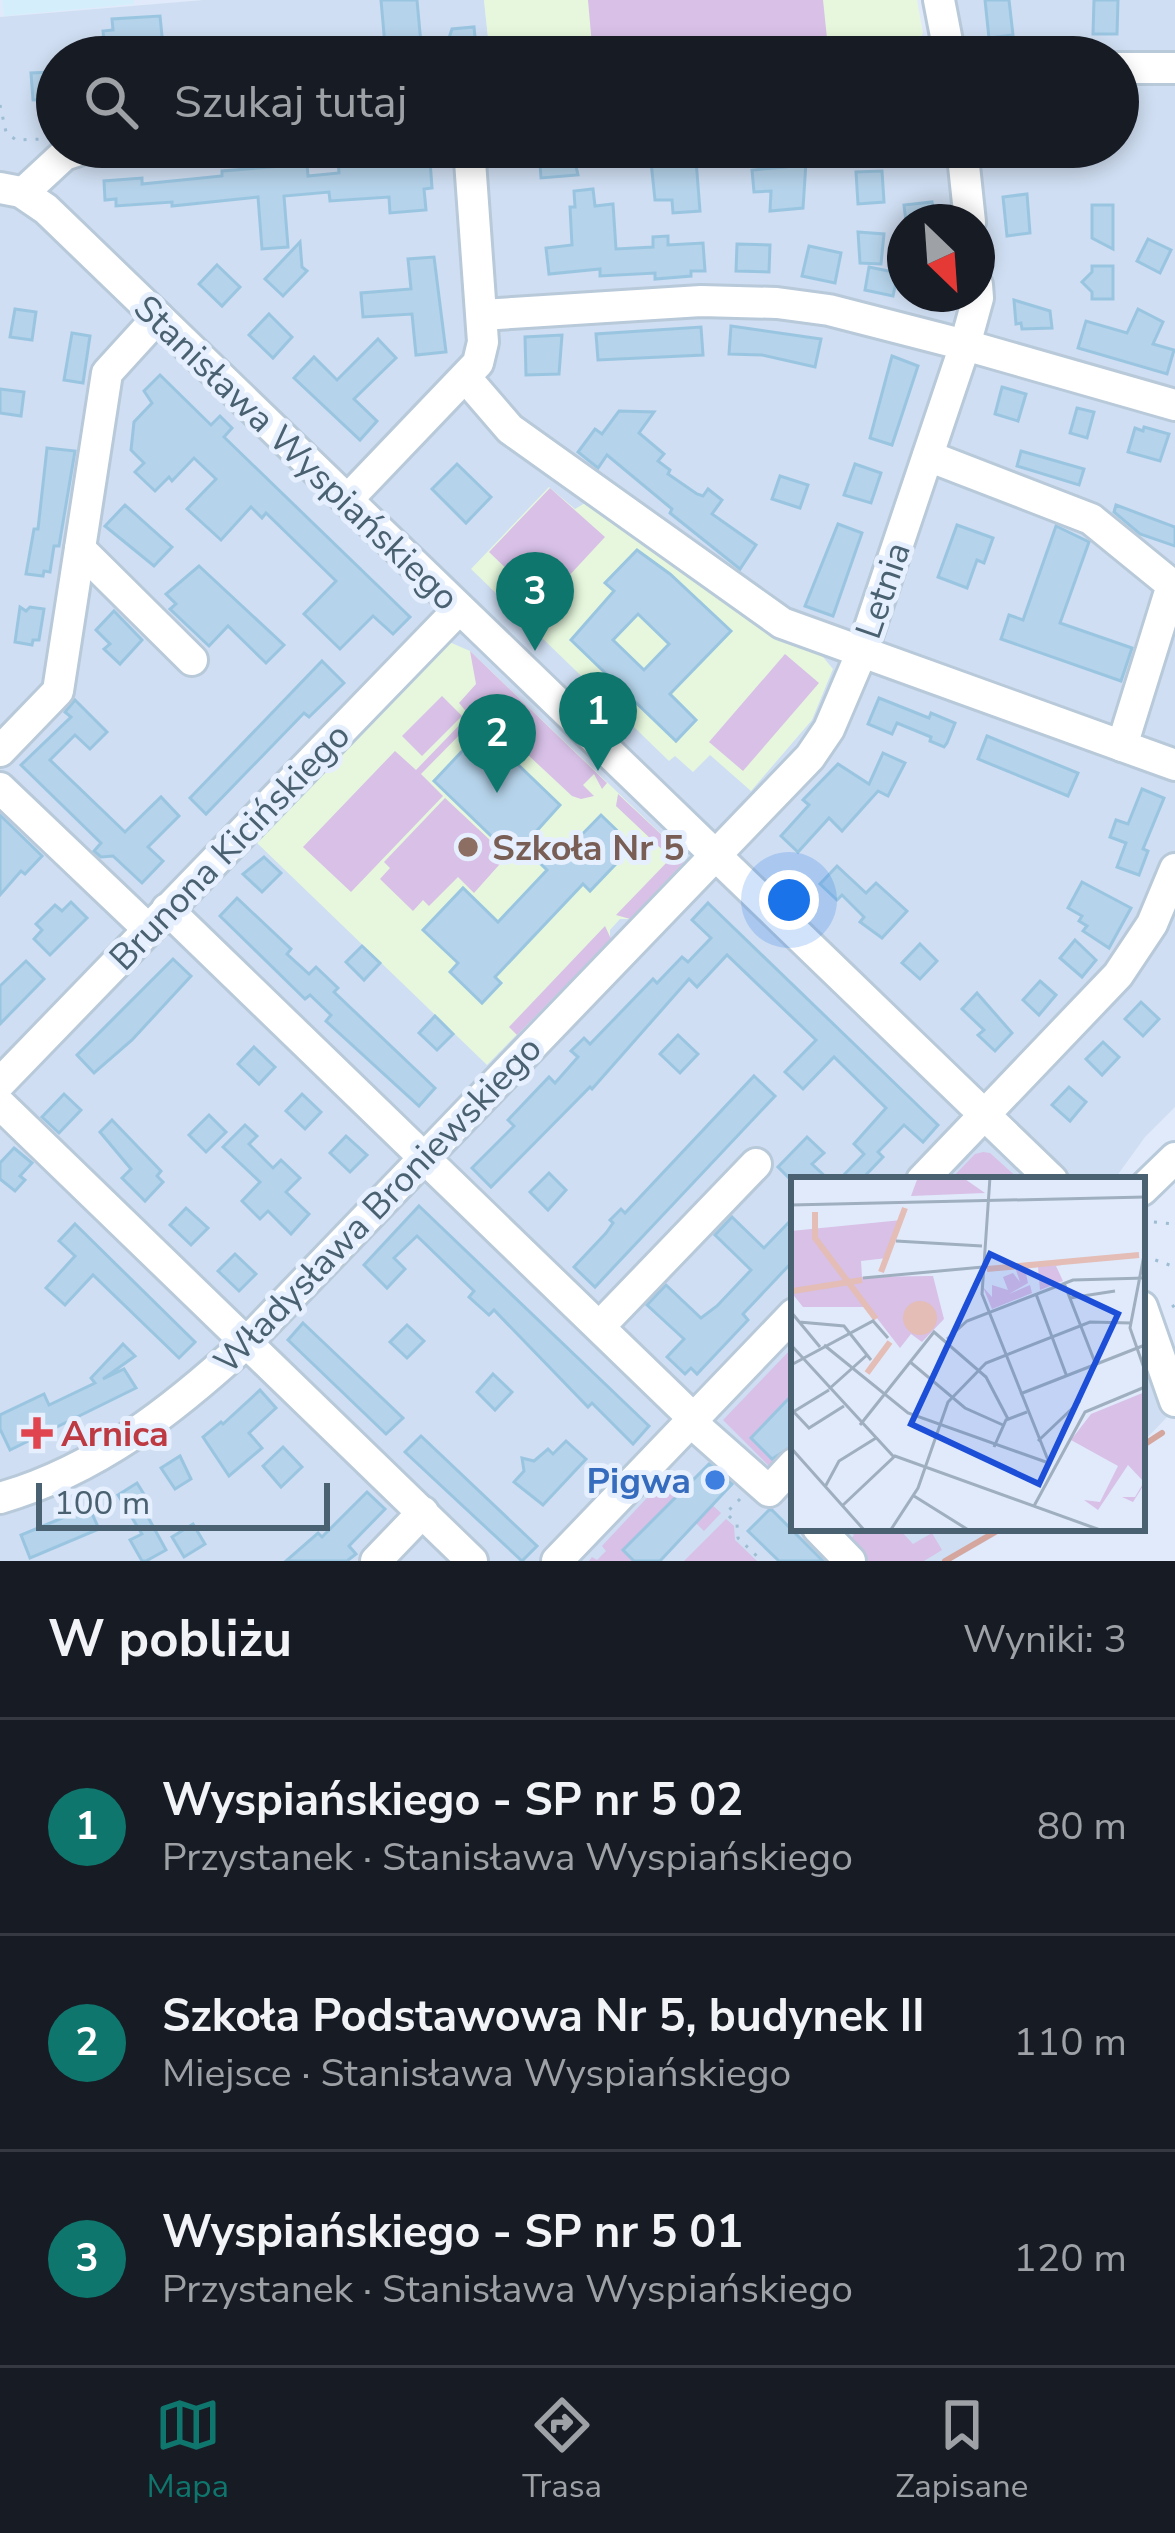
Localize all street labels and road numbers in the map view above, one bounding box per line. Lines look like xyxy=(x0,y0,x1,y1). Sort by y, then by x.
street label: Stanisława Wyspiańskiego xyxy=(123,285,469,622)
street label: Letnia xyxy=(844,536,923,645)
street label: Brunona Kicińskiego xyxy=(99,712,361,982)
street label: Władysława Broniewskiego xyxy=(203,1025,553,1385)

